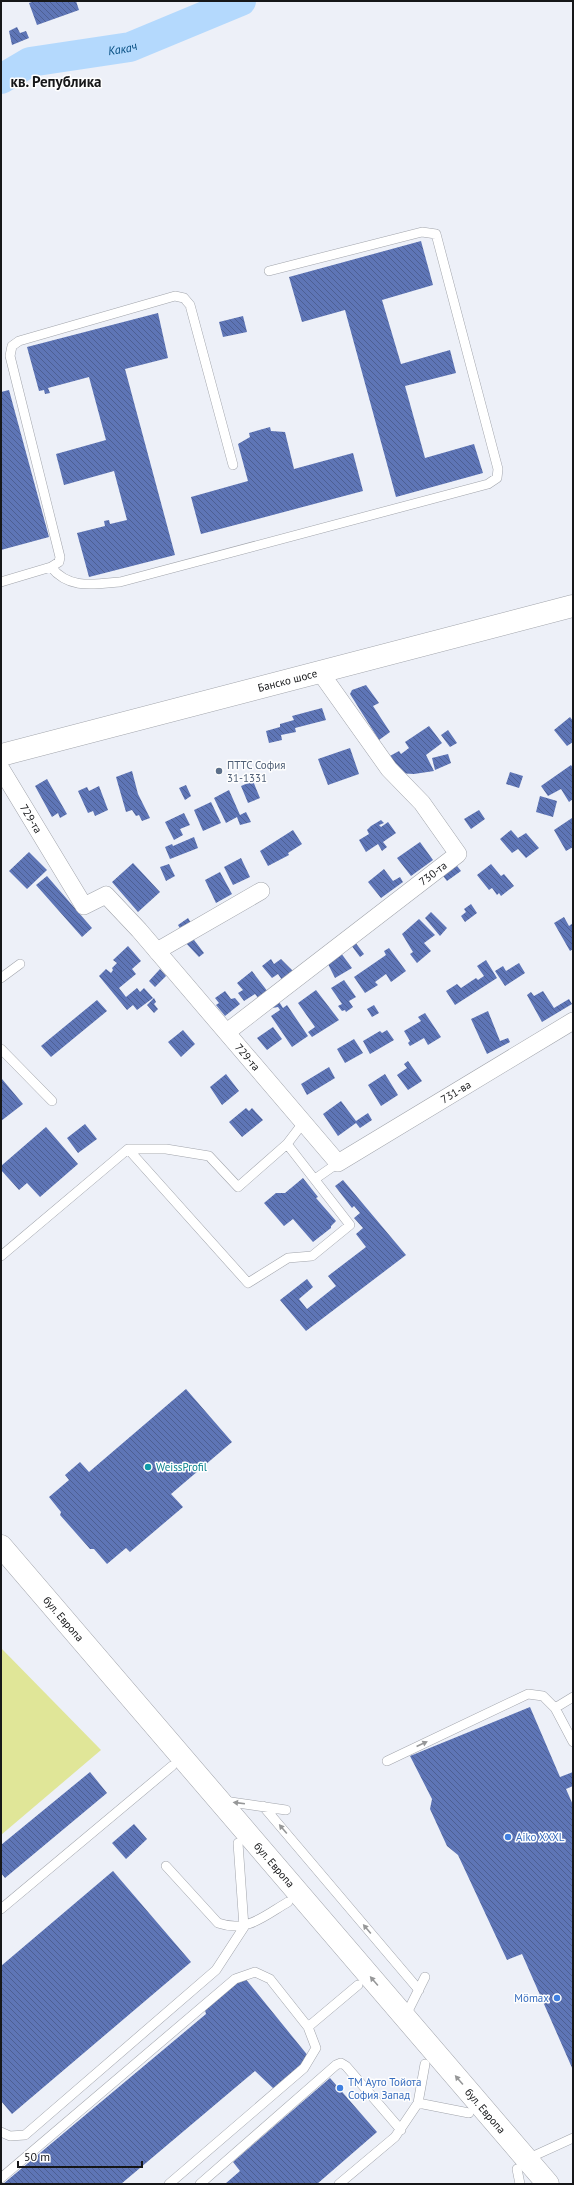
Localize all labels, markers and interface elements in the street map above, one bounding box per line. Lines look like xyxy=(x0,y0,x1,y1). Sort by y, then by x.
water label: Какач xyxy=(107,37,140,58)
district label: кв. Република xyxy=(11,72,101,91)
street label: Банско шосе xyxy=(256,666,319,695)
place label: ПТТС София 31-1331 xyxy=(227,758,285,785)
marker: ПТТС София 31-1331 xyxy=(214,766,224,776)
street label: 729-та xyxy=(17,801,45,836)
street label: 730-та xyxy=(416,858,450,888)
street label: 729-та xyxy=(232,1041,263,1074)
street label: 731-ва xyxy=(438,1077,474,1106)
place label: WeissProfil xyxy=(156,1460,208,1474)
marker: WeissProfil xyxy=(143,1462,153,1472)
street label: бул. Европа xyxy=(40,1593,87,1644)
one-way arrow xyxy=(416,1741,427,1747)
one-way arrow xyxy=(233,1800,245,1806)
one-way arrow xyxy=(279,1824,288,1835)
place label: Aiko XXXL xyxy=(516,1830,565,1844)
marker: Aiko XXXL xyxy=(503,1832,513,1842)
street label: бул. Европа xyxy=(251,1839,298,1890)
one-way arrow xyxy=(363,1924,372,1933)
one-way arrow xyxy=(370,1976,379,1986)
place label: Mömax xyxy=(514,1991,549,2005)
marker: Mömax xyxy=(552,1993,562,2003)
place label: ТМ Ауто Тойота София Запад xyxy=(348,2075,421,2102)
one-way arrow xyxy=(454,2075,463,2085)
marker: ТМ Ауто Тойота София Запад xyxy=(335,2083,345,2093)
street label: бул. Европа xyxy=(462,2085,509,2136)
scale bar xyxy=(18,2143,142,2169)
text: 50 m xyxy=(24,2149,50,2164)

